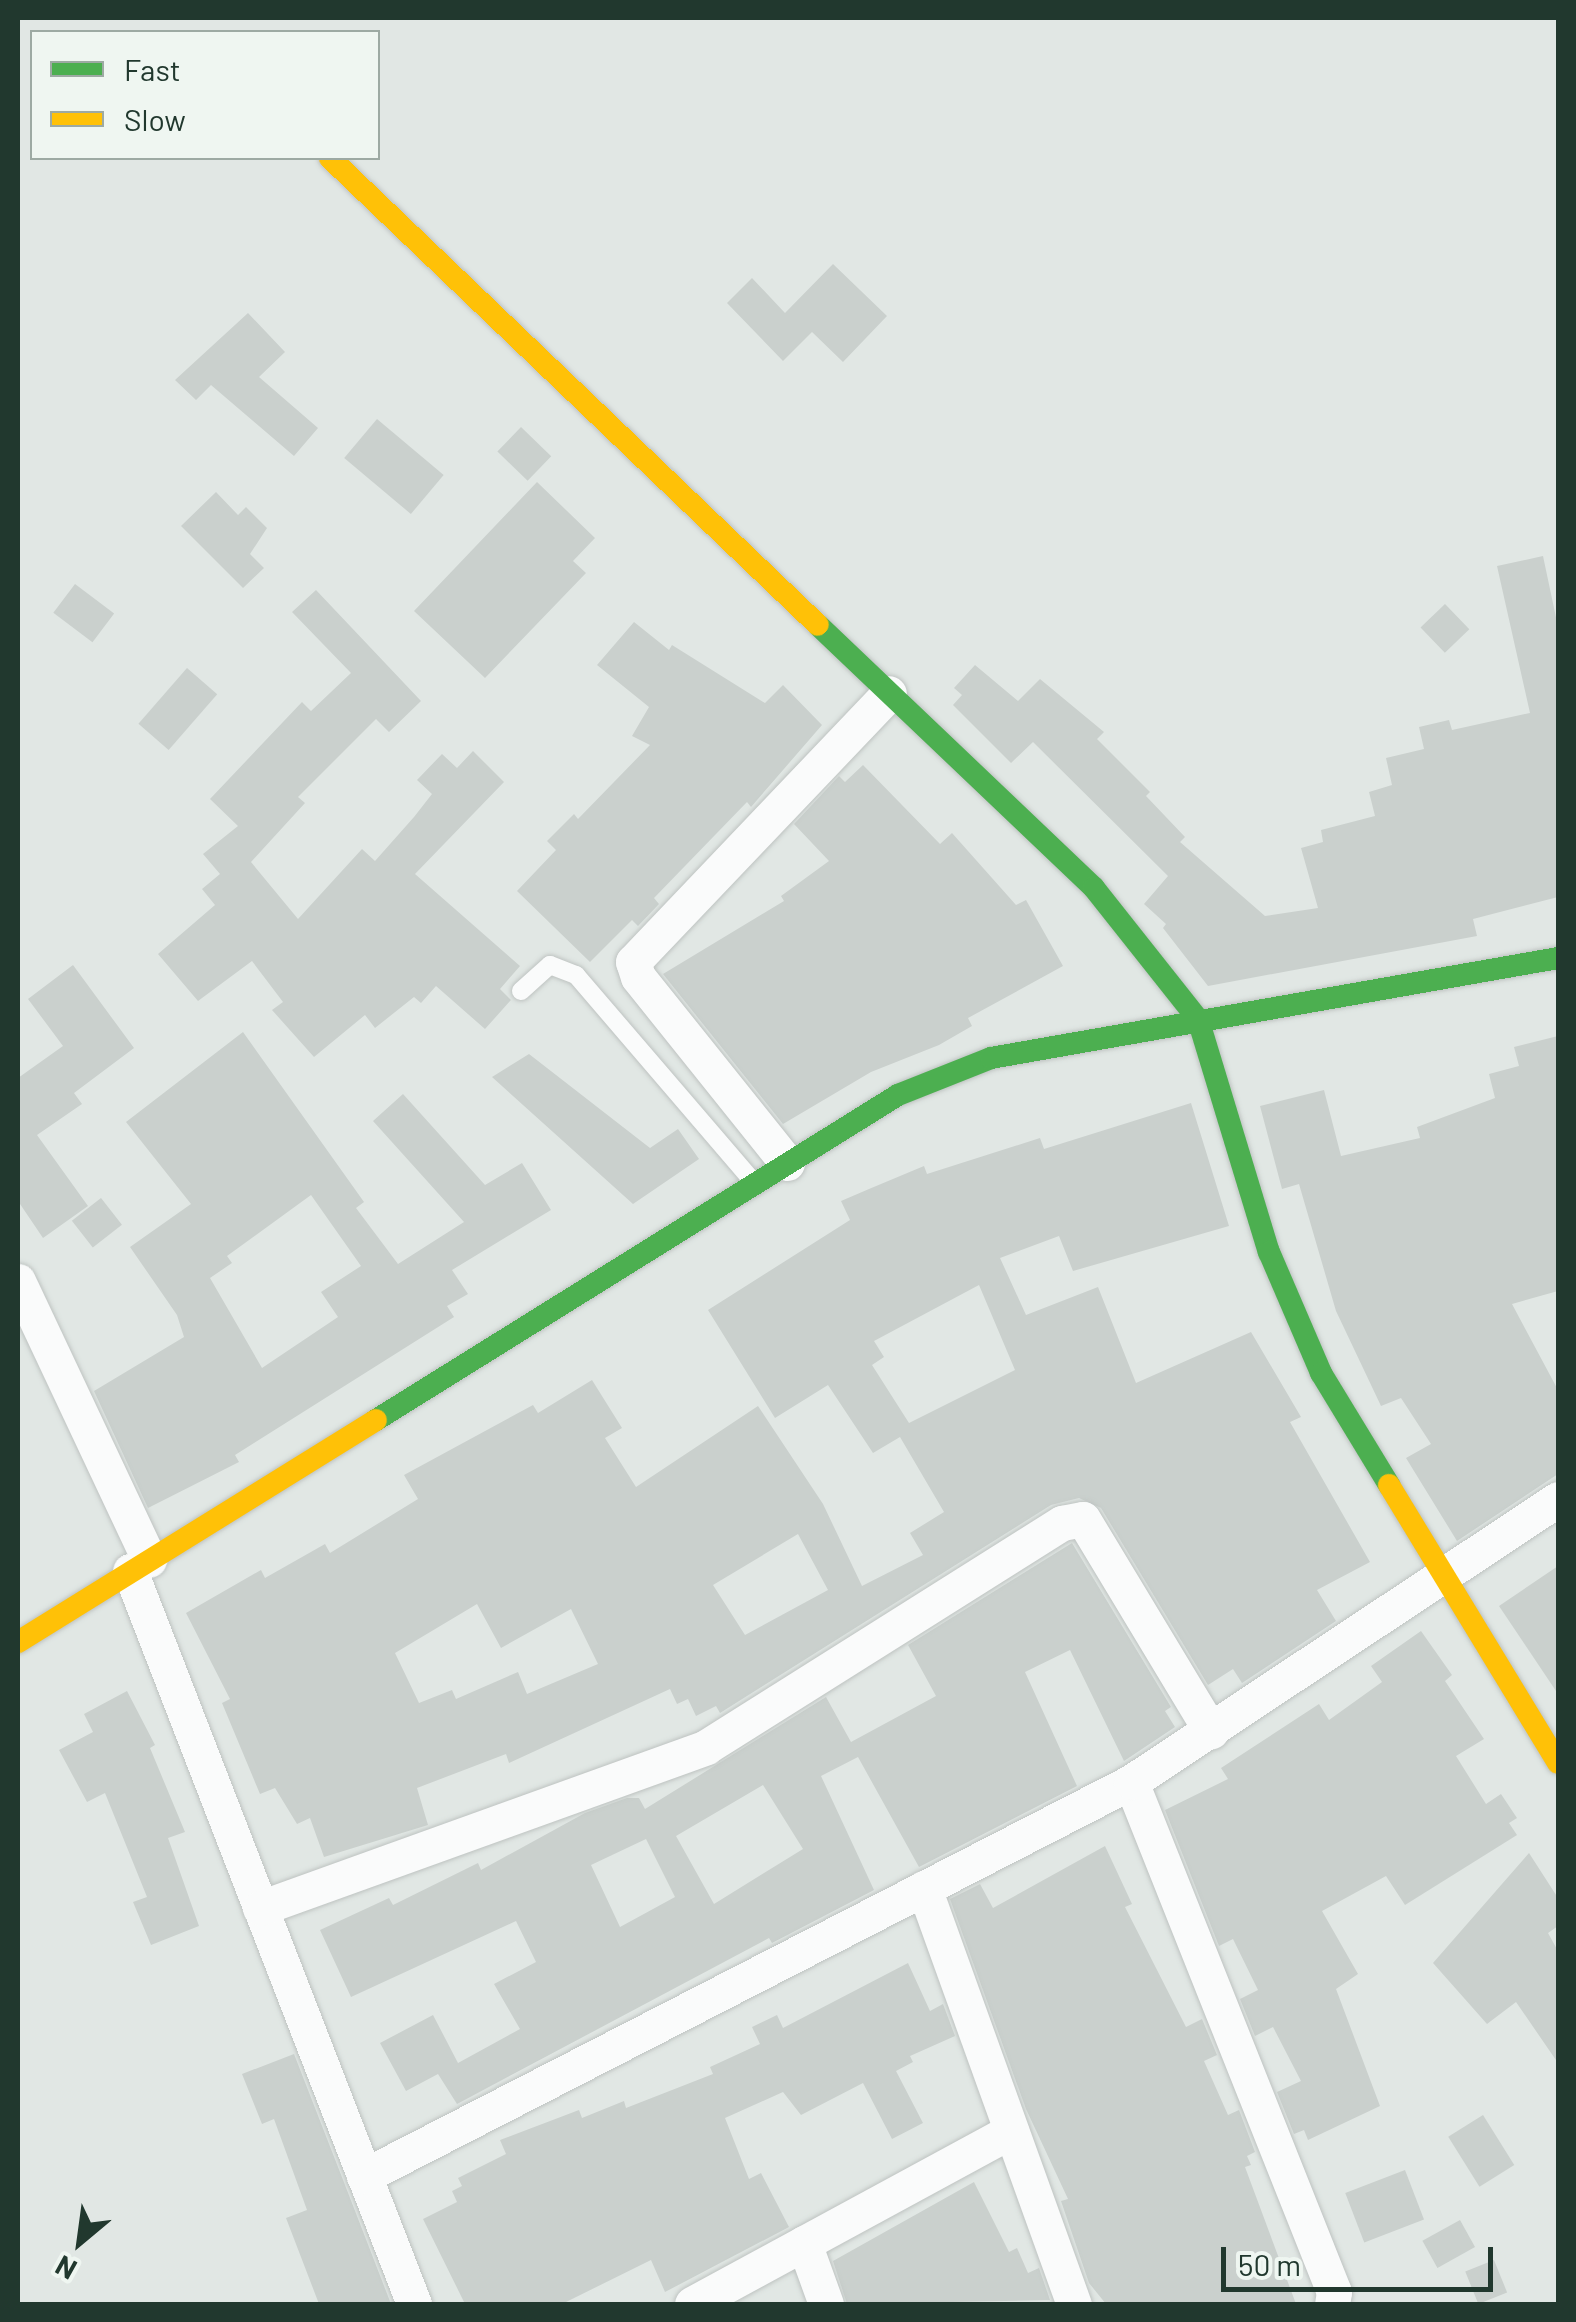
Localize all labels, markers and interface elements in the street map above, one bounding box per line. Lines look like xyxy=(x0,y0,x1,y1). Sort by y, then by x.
legend xyxy=(30,30,380,160)
text: Fast xyxy=(124,51,181,87)
text: Slow xyxy=(124,101,186,137)
north arrow xyxy=(30,2192,130,2292)
scale bar xyxy=(1226,2227,1498,2289)
text: 50 m xyxy=(1238,2246,1301,2282)
text: N xyxy=(49,2249,82,2288)

